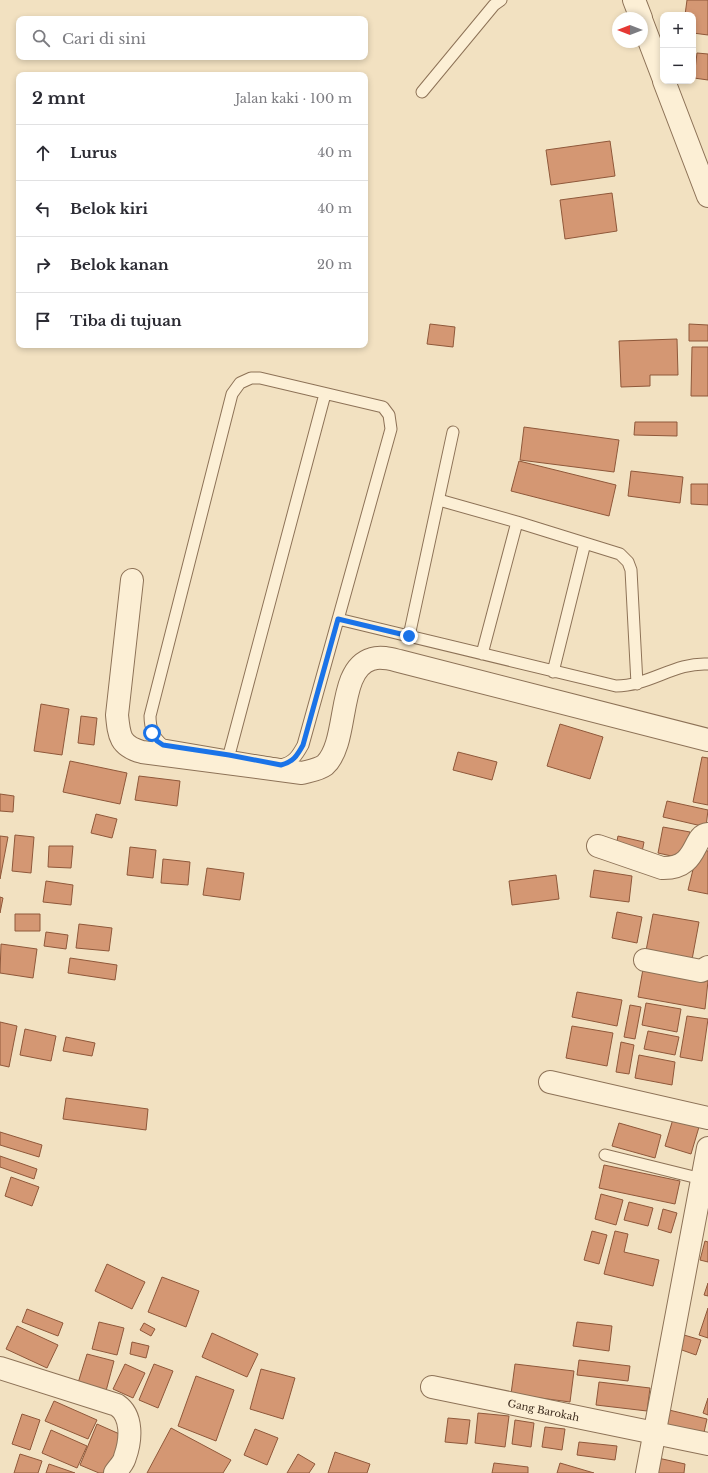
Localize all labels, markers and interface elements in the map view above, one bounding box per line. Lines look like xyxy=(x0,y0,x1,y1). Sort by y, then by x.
north arrow xyxy=(612,12,648,48)
map controls xyxy=(660,12,696,84)
button: + xyxy=(660,12,696,48)
search box xyxy=(16,16,368,60)
icon: search xyxy=(30,27,52,49)
text: Cari di sini xyxy=(62,29,146,48)
button: − xyxy=(660,48,696,84)
text: 2 mnt xyxy=(32,88,85,109)
text: Jalan kaki · 100 m xyxy=(235,90,352,107)
icon: ahead xyxy=(32,142,54,164)
text: Lurus xyxy=(70,143,117,162)
text: 40 m xyxy=(317,144,352,161)
icon: left xyxy=(32,198,54,220)
text: Belok kiri xyxy=(70,199,148,218)
text: 40 m xyxy=(317,200,352,217)
icon: right xyxy=(32,254,54,276)
text: Belok kanan xyxy=(70,255,169,274)
text: 20 m xyxy=(317,256,352,273)
icon: arrive xyxy=(32,310,54,332)
text: Tiba di tujuan xyxy=(70,311,182,330)
route end xyxy=(400,627,418,645)
route start xyxy=(143,724,161,742)
street label: Gang Barokah xyxy=(507,1397,581,1424)

